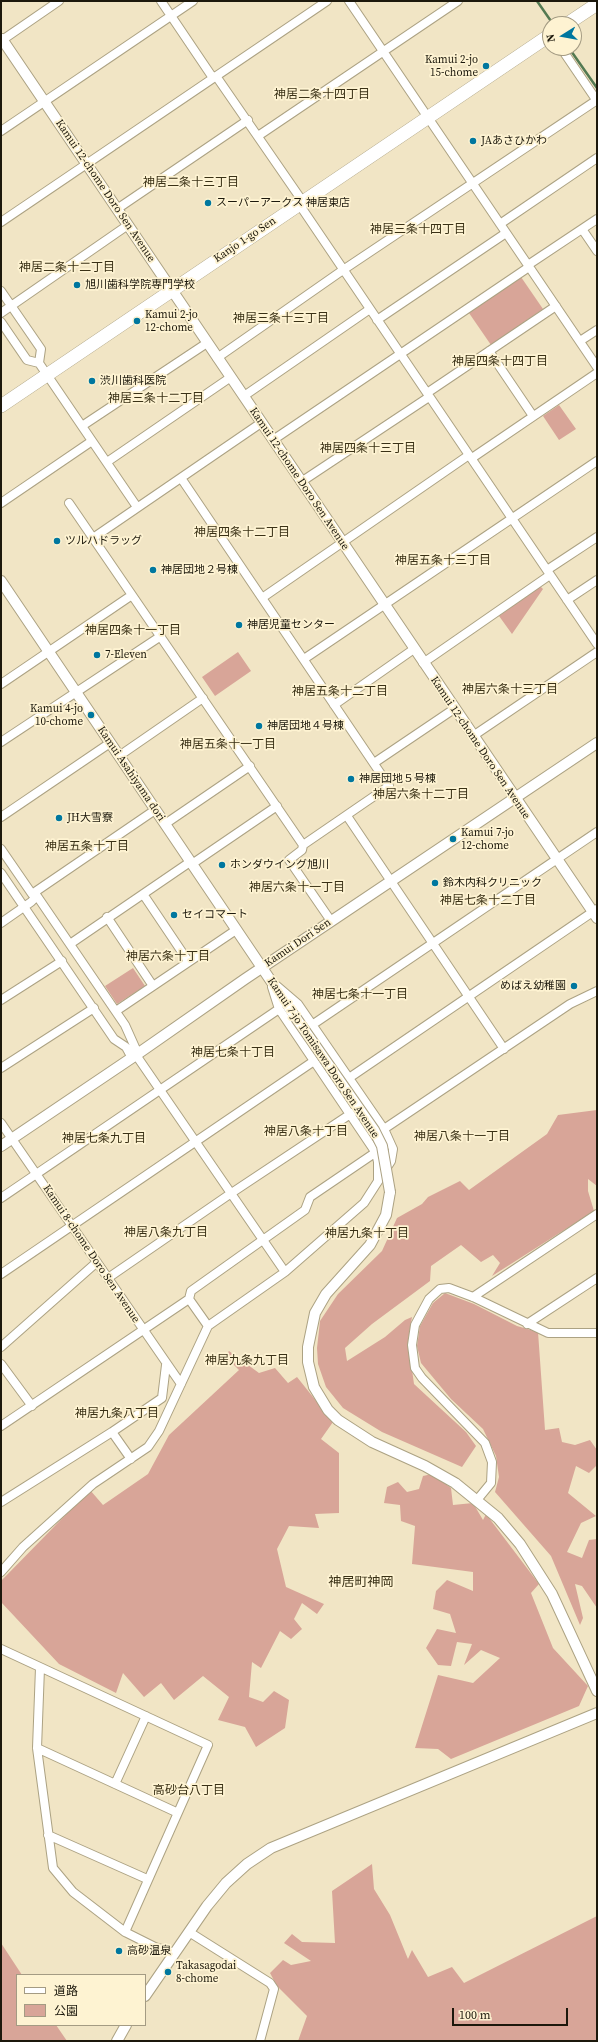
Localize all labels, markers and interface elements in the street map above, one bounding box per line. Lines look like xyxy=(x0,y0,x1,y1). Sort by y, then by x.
north arrow xyxy=(542,16,582,56)
text: N xyxy=(543,33,559,44)
place label: Kamui 2-jo 15-chome xyxy=(425,53,478,79)
marker: Kamui 2-jo 15-chome xyxy=(481,61,491,71)
district label: 神居二条十四丁目 xyxy=(274,88,370,102)
street label: Kamui 12-chome Doro Sen Avenue xyxy=(52,117,158,265)
place label: JAあさひかわ xyxy=(481,134,547,148)
marker: JAあさひかわ xyxy=(468,136,478,146)
district label: 神居二条十三丁目 xyxy=(143,176,239,190)
place label: スーパーアークス 神居東店 xyxy=(216,196,350,210)
marker: スーパーアークス 神居東店 xyxy=(203,198,213,208)
street label: Kanjo 1-go Sen xyxy=(211,214,279,266)
district label: 神居三条十四丁目 xyxy=(370,223,466,237)
district label: 神居二条十二丁目 xyxy=(19,261,115,275)
place label: 旭川歯科学院専門学校 xyxy=(85,278,195,292)
marker: 旭川歯科学院専門学校 xyxy=(72,280,82,290)
place label: Kamui 2-jo 12-chome xyxy=(145,308,198,334)
district label: 神居三条十三丁目 xyxy=(233,312,329,326)
marker: Kamui 2-jo 12-chome xyxy=(132,316,142,326)
district label: 神居四条十四丁目 xyxy=(452,355,548,369)
place label: 渋川歯科医院 xyxy=(100,374,166,388)
marker: 渋川歯科医院 xyxy=(87,376,97,386)
district label: 神居三条十二丁目 xyxy=(108,392,204,406)
street label: Kamui 12-chome Doro Sen Avenue xyxy=(246,405,352,553)
district label: 神居四条十三丁目 xyxy=(320,442,416,456)
district label: 神居四条十二丁目 xyxy=(194,526,290,540)
place label: ツルハドラッグ xyxy=(65,534,142,548)
marker: ツルハドラッグ xyxy=(52,536,62,546)
district label: 神居五条十三丁目 xyxy=(395,554,491,568)
place label: 神居団地２号棟 xyxy=(161,563,238,577)
marker: 神居団地２号棟 xyxy=(148,565,158,575)
place label: 神居児童センター xyxy=(247,618,335,632)
marker: 神居児童センター xyxy=(234,620,244,630)
district label: 神居四条十一丁目 xyxy=(85,624,181,638)
place label: 7-Eleven xyxy=(105,648,147,662)
marker: 7-Eleven xyxy=(92,650,102,660)
street label: Kamui 12-chome Doro Sen Avenue xyxy=(427,674,533,822)
district label: 神居六条十三丁目 xyxy=(462,683,558,697)
district label: 神居五条十二丁目 xyxy=(292,685,388,699)
place label: Kamui 4-jo 10-chome xyxy=(30,702,83,728)
marker: Kamui 4-jo 10-chome xyxy=(86,710,96,720)
place label: 神居団地４号棟 xyxy=(267,719,344,733)
marker: 神居団地４号棟 xyxy=(254,721,264,731)
street label: Kamui Asahiyama dori xyxy=(94,724,168,824)
district label: 神居五条十一丁目 xyxy=(180,738,276,752)
place label: 神居団地５号棟 xyxy=(359,772,436,786)
marker: 神居団地５号棟 xyxy=(346,774,356,784)
district label: 神居六条十二丁目 xyxy=(373,788,469,802)
place label: JH大雪寮 xyxy=(67,811,113,825)
marker: JH大雪寮 xyxy=(54,813,64,823)
place label: Kamui 7-jo 12-chome xyxy=(461,826,514,852)
marker: Kamui 7-jo 12-chome xyxy=(448,834,458,844)
district label: 神居五条十丁目 xyxy=(45,840,129,854)
place label: ホンダウイング旭川 xyxy=(230,858,329,872)
marker: ホンダウイング旭川 xyxy=(217,860,227,870)
place label: 鈴木内科クリニック xyxy=(443,876,542,890)
marker: 鈴木内科クリニック xyxy=(430,878,440,888)
district label: 神居六条十一丁目 xyxy=(249,881,345,895)
district label: 神居七条十二丁目 xyxy=(440,894,536,908)
place label: セイコマート xyxy=(182,908,248,922)
marker: セイコマート xyxy=(169,910,179,920)
street label: Kamui Dori Sen xyxy=(262,916,334,970)
district label: 神居六条十丁目 xyxy=(126,950,210,964)
street label: Kamui 7-jo Tomisawa Doro Sen Avenue xyxy=(264,975,382,1141)
place label: めばえ幼稚園 xyxy=(500,979,566,993)
marker: めばえ幼稚園 xyxy=(569,981,579,991)
district label: 神居七条十一丁目 xyxy=(312,988,408,1002)
district label: 神居七条十丁目 xyxy=(191,1046,275,1060)
district label: 神居八条十丁目 xyxy=(264,1125,348,1139)
district label: 神居八条十一丁目 xyxy=(414,1130,510,1144)
district label: 神居七条九丁目 xyxy=(62,1132,146,1146)
street label: Kamui 8-chome Doro Sen Avenue xyxy=(40,1183,142,1325)
district label: 神居八条九丁目 xyxy=(124,1226,208,1240)
district label: 神居九条十丁目 xyxy=(325,1227,409,1241)
district label: 神居九条九丁目 xyxy=(205,1354,289,1368)
district label: 神居九条八丁目 xyxy=(75,1407,159,1421)
district label: 神居町神岡 xyxy=(329,1575,393,1591)
district label: 高砂台八丁目 xyxy=(153,1784,225,1798)
place label: 高砂温泉 xyxy=(127,1944,171,1958)
marker: 高砂温泉 xyxy=(114,1946,124,1956)
place label: Takasagodai 8-chome xyxy=(176,1959,236,1985)
marker: Takasagodai 8-chome xyxy=(163,1967,173,1977)
legend xyxy=(16,1974,146,2026)
text: 道路 xyxy=(54,1983,78,1999)
scale bar xyxy=(454,2000,570,2026)
text: 公園 xyxy=(54,2003,78,2019)
text: 100 m xyxy=(459,2007,491,2023)

